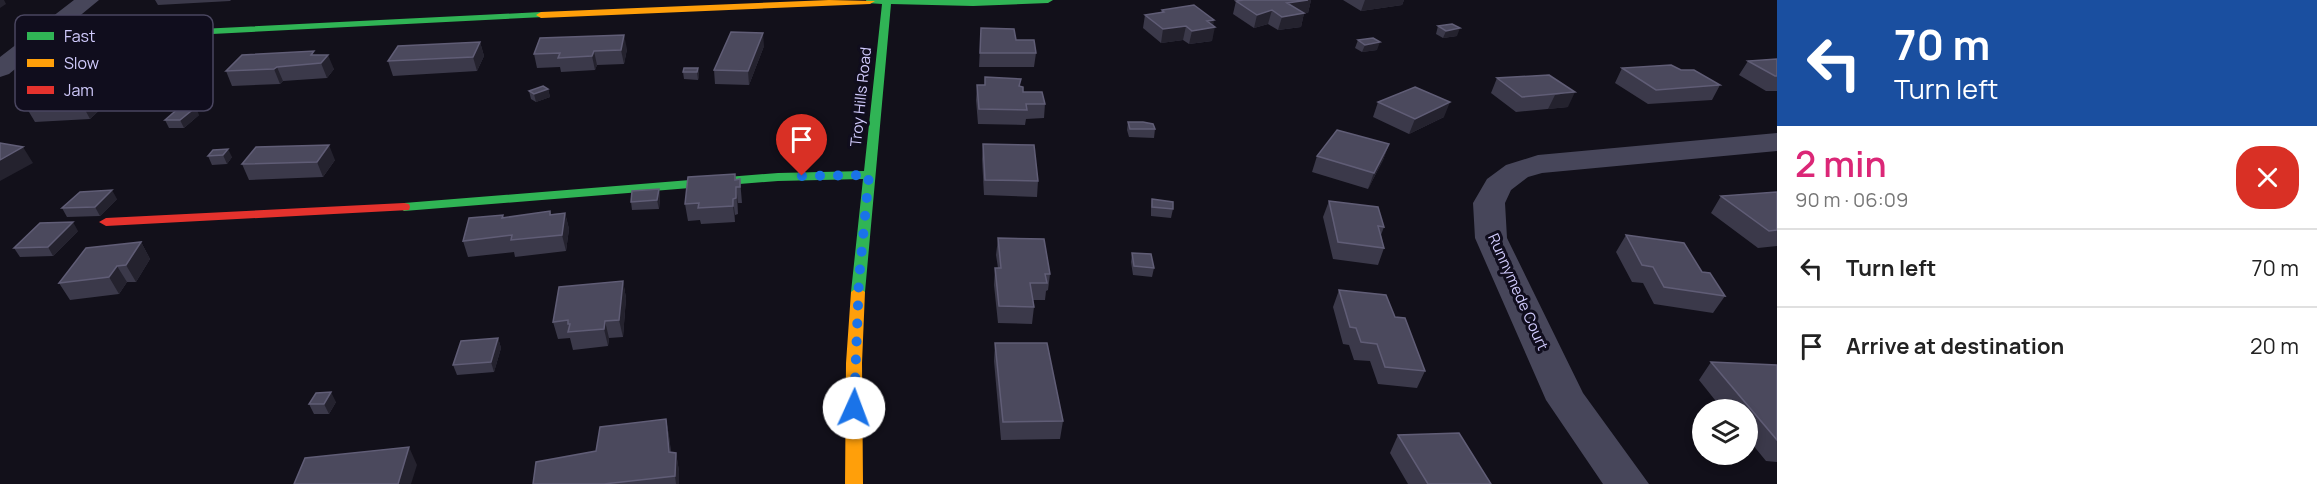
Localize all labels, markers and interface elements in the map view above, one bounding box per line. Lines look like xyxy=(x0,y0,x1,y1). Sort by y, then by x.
legend xyxy=(15,15,213,111)
text: 70 m xyxy=(1894,15,1990,73)
icon: left xyxy=(1795,24,1873,102)
text: Fast xyxy=(64,25,95,47)
street label: Troy Hills Road xyxy=(845,46,876,148)
text: Slow xyxy=(64,52,99,74)
text: Turn left xyxy=(1894,70,1998,107)
text: Jam xyxy=(64,79,94,101)
pin xyxy=(776,114,827,176)
icon: arrive xyxy=(785,123,818,156)
text: 2 min xyxy=(1795,139,1887,188)
button: close xyxy=(2236,146,2299,209)
text: 90 m · 06:09 xyxy=(1795,186,1908,213)
street label: Runnymede Court xyxy=(1483,230,1554,354)
icon: left xyxy=(1795,252,1828,285)
text: Turn left xyxy=(1846,253,1936,283)
text: 70 m xyxy=(2251,253,2299,283)
icon: arrive xyxy=(1795,330,1828,363)
text: Arrive at destination xyxy=(1846,331,2064,361)
text: 20 m xyxy=(2250,331,2299,361)
position arrow xyxy=(822,376,886,440)
map controls xyxy=(1692,399,1758,465)
button: layers xyxy=(1692,399,1758,465)

